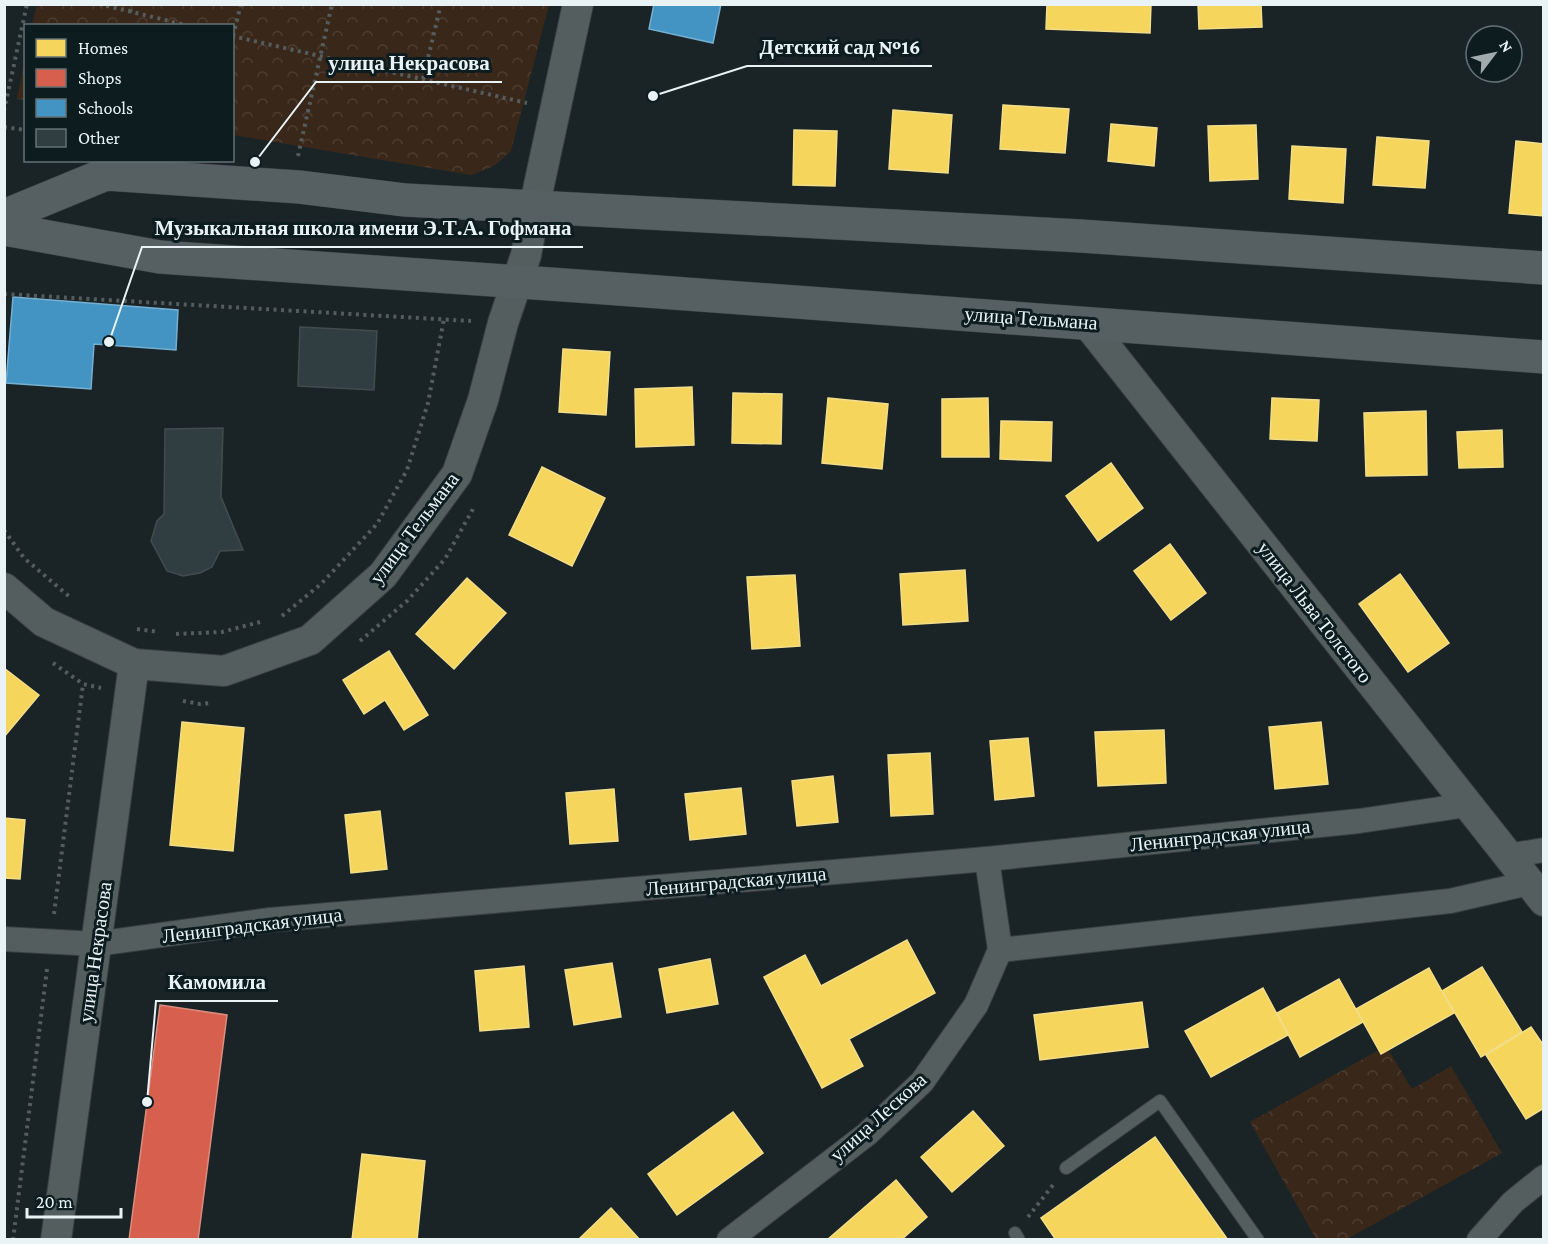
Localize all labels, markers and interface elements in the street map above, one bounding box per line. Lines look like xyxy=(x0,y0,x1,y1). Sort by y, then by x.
legend xyxy=(24,24,234,162)
north arrow xyxy=(1464,24,1524,84)
callout: Детский сад №16 xyxy=(747,27,932,66)
text: Детский сад №16 xyxy=(759,35,921,59)
text: N xyxy=(1496,37,1516,56)
text: Homes xyxy=(78,38,128,58)
callout: улица Некрасова xyxy=(316,43,502,82)
text: улица Некрасова xyxy=(328,51,490,75)
text: Shops xyxy=(78,68,122,88)
text: Schools xyxy=(78,98,133,118)
text: Other xyxy=(78,128,121,148)
callout: Музыкальная школа имени Э.Т.А. Гофмана xyxy=(142,208,583,247)
text: Музыкальная школа имени Э.Т.А. Гофмана xyxy=(154,216,572,240)
street label: улица Тельмана xyxy=(964,302,1098,335)
street label: улица Тельмана xyxy=(365,468,464,589)
street label: улица Льва Толстого xyxy=(1252,537,1377,688)
street label: Ленинградская улица xyxy=(1129,815,1311,856)
street label: Ленинградская улица xyxy=(645,862,827,901)
street label: улица Некрасова xyxy=(74,880,117,1024)
street label: Ленинградская улица xyxy=(161,903,343,948)
callout: Камомила xyxy=(156,962,278,1001)
text: Камомила xyxy=(168,970,267,994)
street label: улица Лескова xyxy=(825,1068,931,1167)
scale bar xyxy=(27,1181,122,1219)
text: 20 m xyxy=(36,1192,73,1212)

